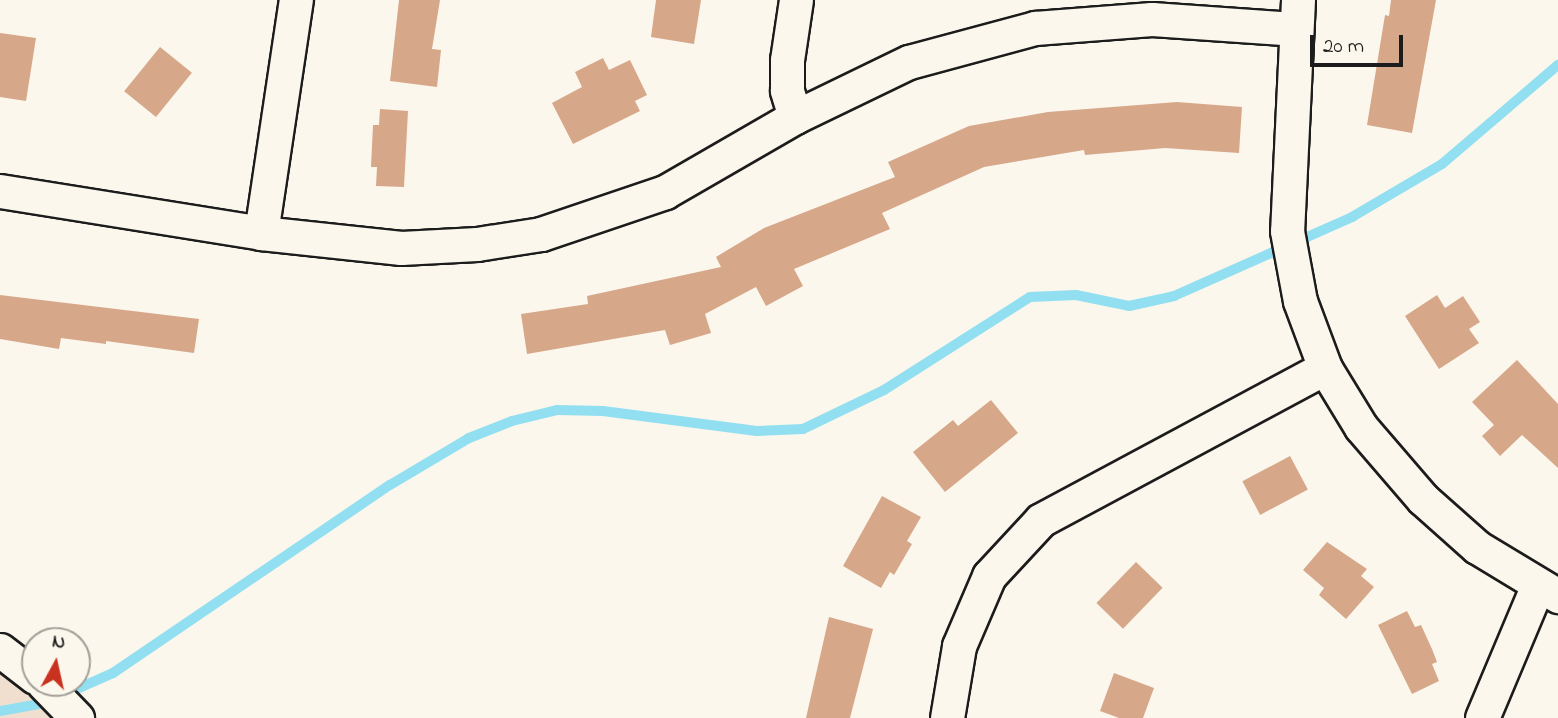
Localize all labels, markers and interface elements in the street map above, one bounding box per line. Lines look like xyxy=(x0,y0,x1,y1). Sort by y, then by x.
scale bar xyxy=(1313,21,1406,65)
text: 20 m xyxy=(1323,32,1364,62)
north arrow xyxy=(21,627,91,697)
text: N xyxy=(50,628,67,657)

